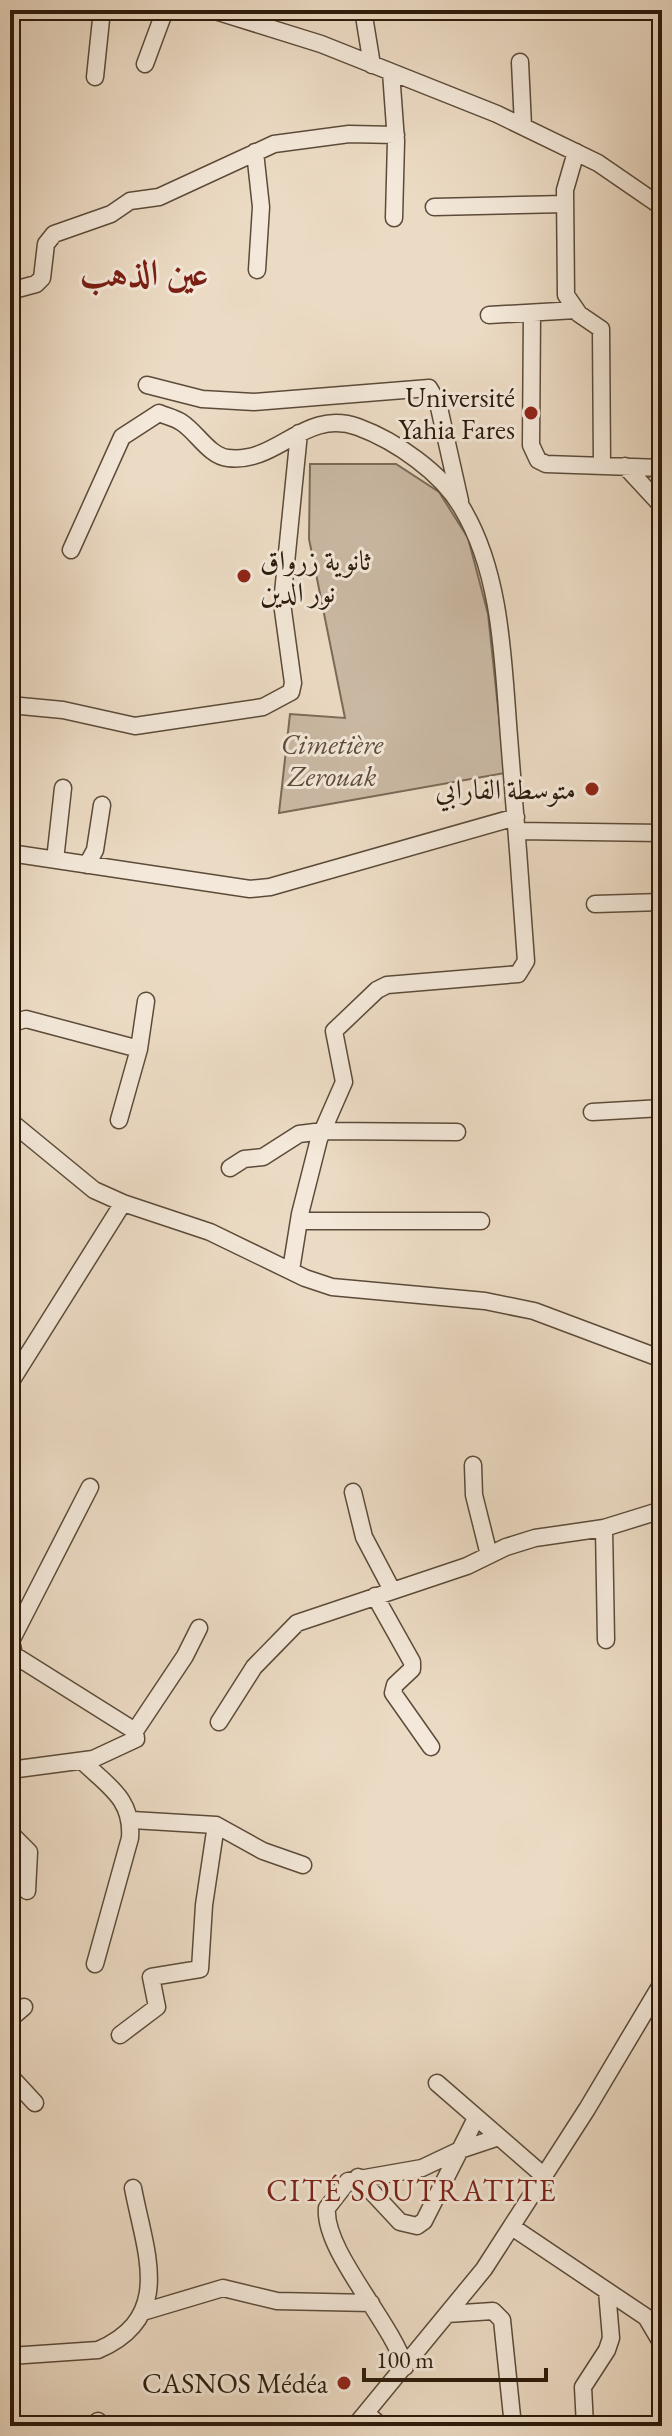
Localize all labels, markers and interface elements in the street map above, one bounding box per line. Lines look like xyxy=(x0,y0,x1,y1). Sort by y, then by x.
district label: عين الذهب xyxy=(80,249,208,296)
place label: Université Yahia Fares xyxy=(398,379,515,447)
marker: Université Yahia Fares xyxy=(522,404,540,422)
place label: ثانوية زرواق نور الدين xyxy=(260,542,371,610)
marker: ثانوية زرواق نور الدين xyxy=(235,567,253,585)
park label: Cimetière Zerouak xyxy=(281,726,384,794)
place label: متوسطة الفارابي xyxy=(435,771,576,812)
marker: متوسطة الفارابي xyxy=(583,780,601,798)
district label: CITÉ SOUTRATITE xyxy=(266,2171,558,2210)
scale bar xyxy=(364,2332,546,2382)
text: 100 m xyxy=(376,2344,434,2375)
place label: CASNOS Médéa xyxy=(142,2365,329,2401)
marker: CASNOS Médéa xyxy=(335,2374,353,2392)

